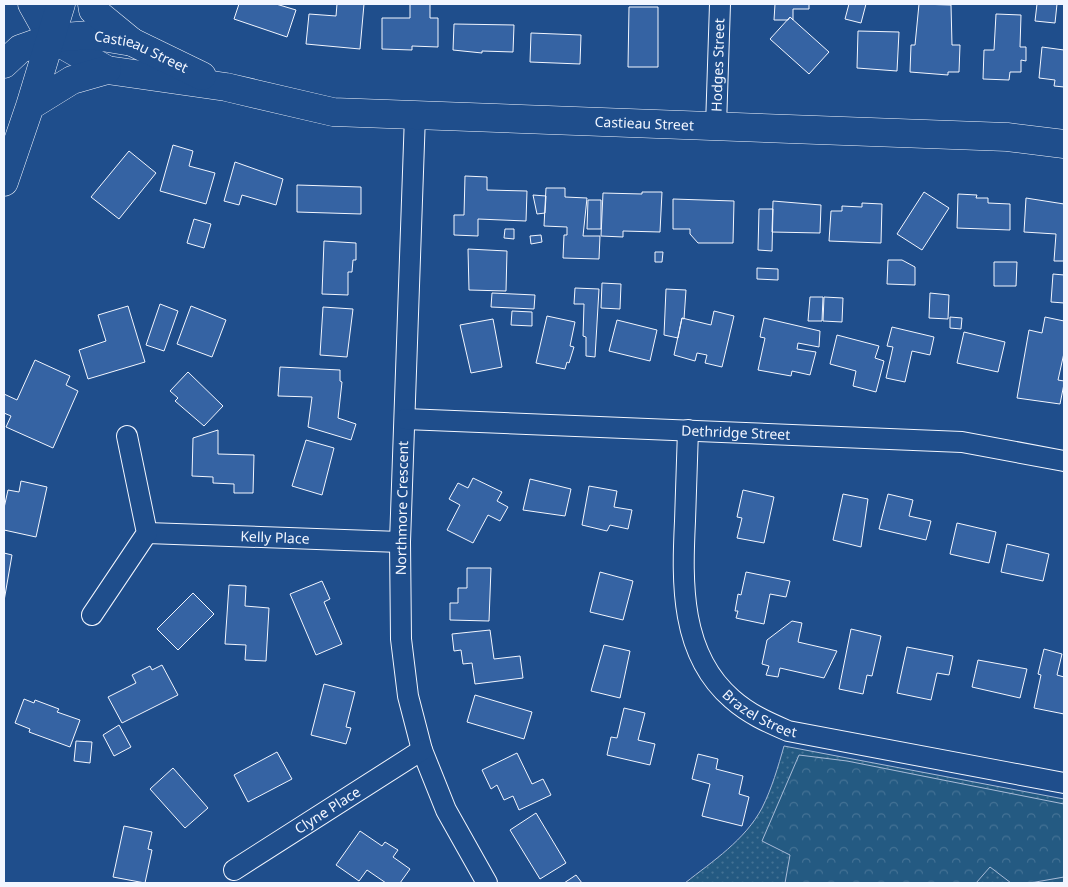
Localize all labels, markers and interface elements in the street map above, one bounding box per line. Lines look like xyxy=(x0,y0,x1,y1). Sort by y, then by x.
street label: Hodges Street xyxy=(706,18,729,112)
street label: Castieau Street xyxy=(93,26,191,77)
street label: Castieau Street xyxy=(594,112,694,134)
street label: Dethridge Street xyxy=(681,420,791,444)
street label: Northmore Crescent xyxy=(391,441,412,575)
street label: Kelly Place xyxy=(240,526,310,548)
street label: Brazel Street xyxy=(718,685,798,741)
street label: Clyne Place xyxy=(291,782,364,838)

